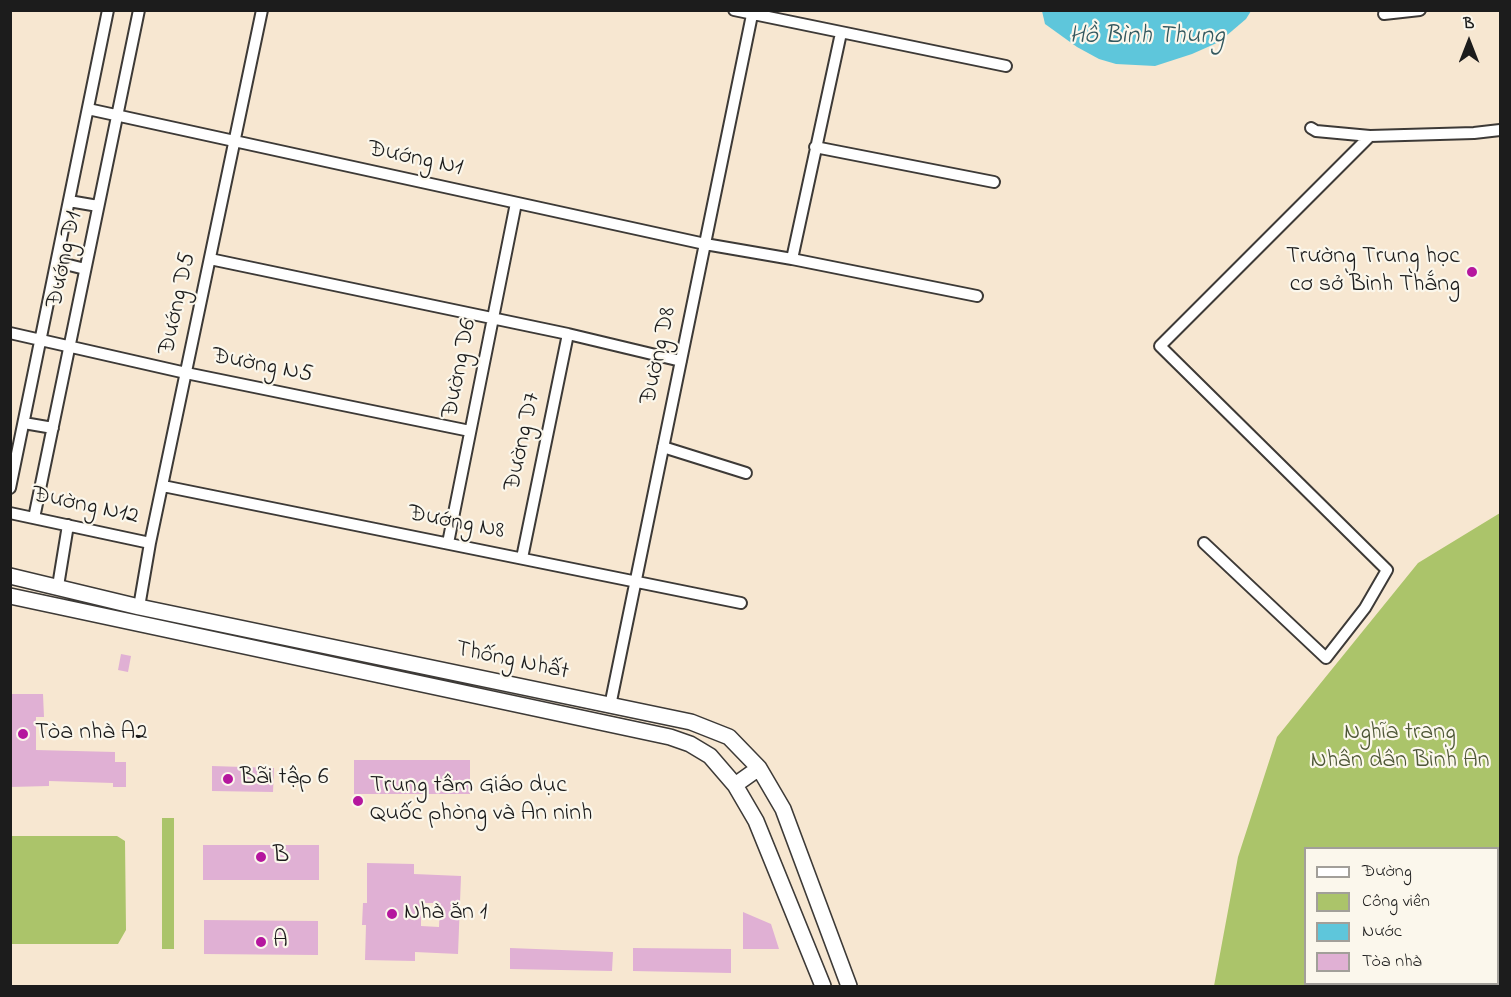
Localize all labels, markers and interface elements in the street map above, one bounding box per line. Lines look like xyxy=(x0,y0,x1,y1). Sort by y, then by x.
north arrow xyxy=(1439,12,1499,72)
text: B xyxy=(1464,12,1474,36)
water label: Hồ Bình Thung xyxy=(1069,22,1225,54)
street label: Đướng N1 xyxy=(365,136,465,184)
street label: Đướng D1 xyxy=(42,209,90,311)
place label: Trường Trung học cơ sở Bình Thắng xyxy=(1286,244,1460,300)
street label: Đướng D5 xyxy=(154,250,204,358)
marker: Trường Trung học cơ sở Bình Thắng xyxy=(1465,265,1479,279)
street label: Đường D8 xyxy=(636,305,684,407)
street label: Đường D6 xyxy=(437,317,485,421)
street label: Đường N5 xyxy=(209,343,315,391)
street label: Đường D7 xyxy=(500,390,548,494)
street label: Đường N12 xyxy=(29,482,141,532)
street label: Đướng N8 xyxy=(405,501,507,547)
street label: Thống Nhất xyxy=(453,636,571,688)
place label: Tòa nhà A2 xyxy=(35,720,147,748)
park label: Nghĩa trang Nhân dân Bình An xyxy=(1311,720,1489,776)
marker: Tòa nhà A2 xyxy=(16,727,30,741)
place label: Bãi tập 6 xyxy=(240,765,328,793)
marker: Bãi tập 6 xyxy=(221,772,235,786)
place label: Trung tâm Giáo dục Quốc phòng và An ninh xyxy=(370,773,592,829)
marker: Trung tâm Giáo dục Quốc phòng và An ninh xyxy=(351,794,365,808)
place label: B xyxy=(273,843,289,871)
legend xyxy=(1304,847,1499,985)
marker: B xyxy=(254,850,268,864)
text: Đường xyxy=(1362,859,1412,885)
text: Công viên xyxy=(1362,889,1430,915)
place label: Nhà ăn 1 xyxy=(404,900,487,928)
marker: Nhà ăn 1 xyxy=(385,907,399,921)
text: Nước xyxy=(1362,919,1402,945)
place label: A xyxy=(273,928,288,956)
marker: A xyxy=(254,935,268,949)
text: Tòa nhà xyxy=(1362,949,1422,975)

